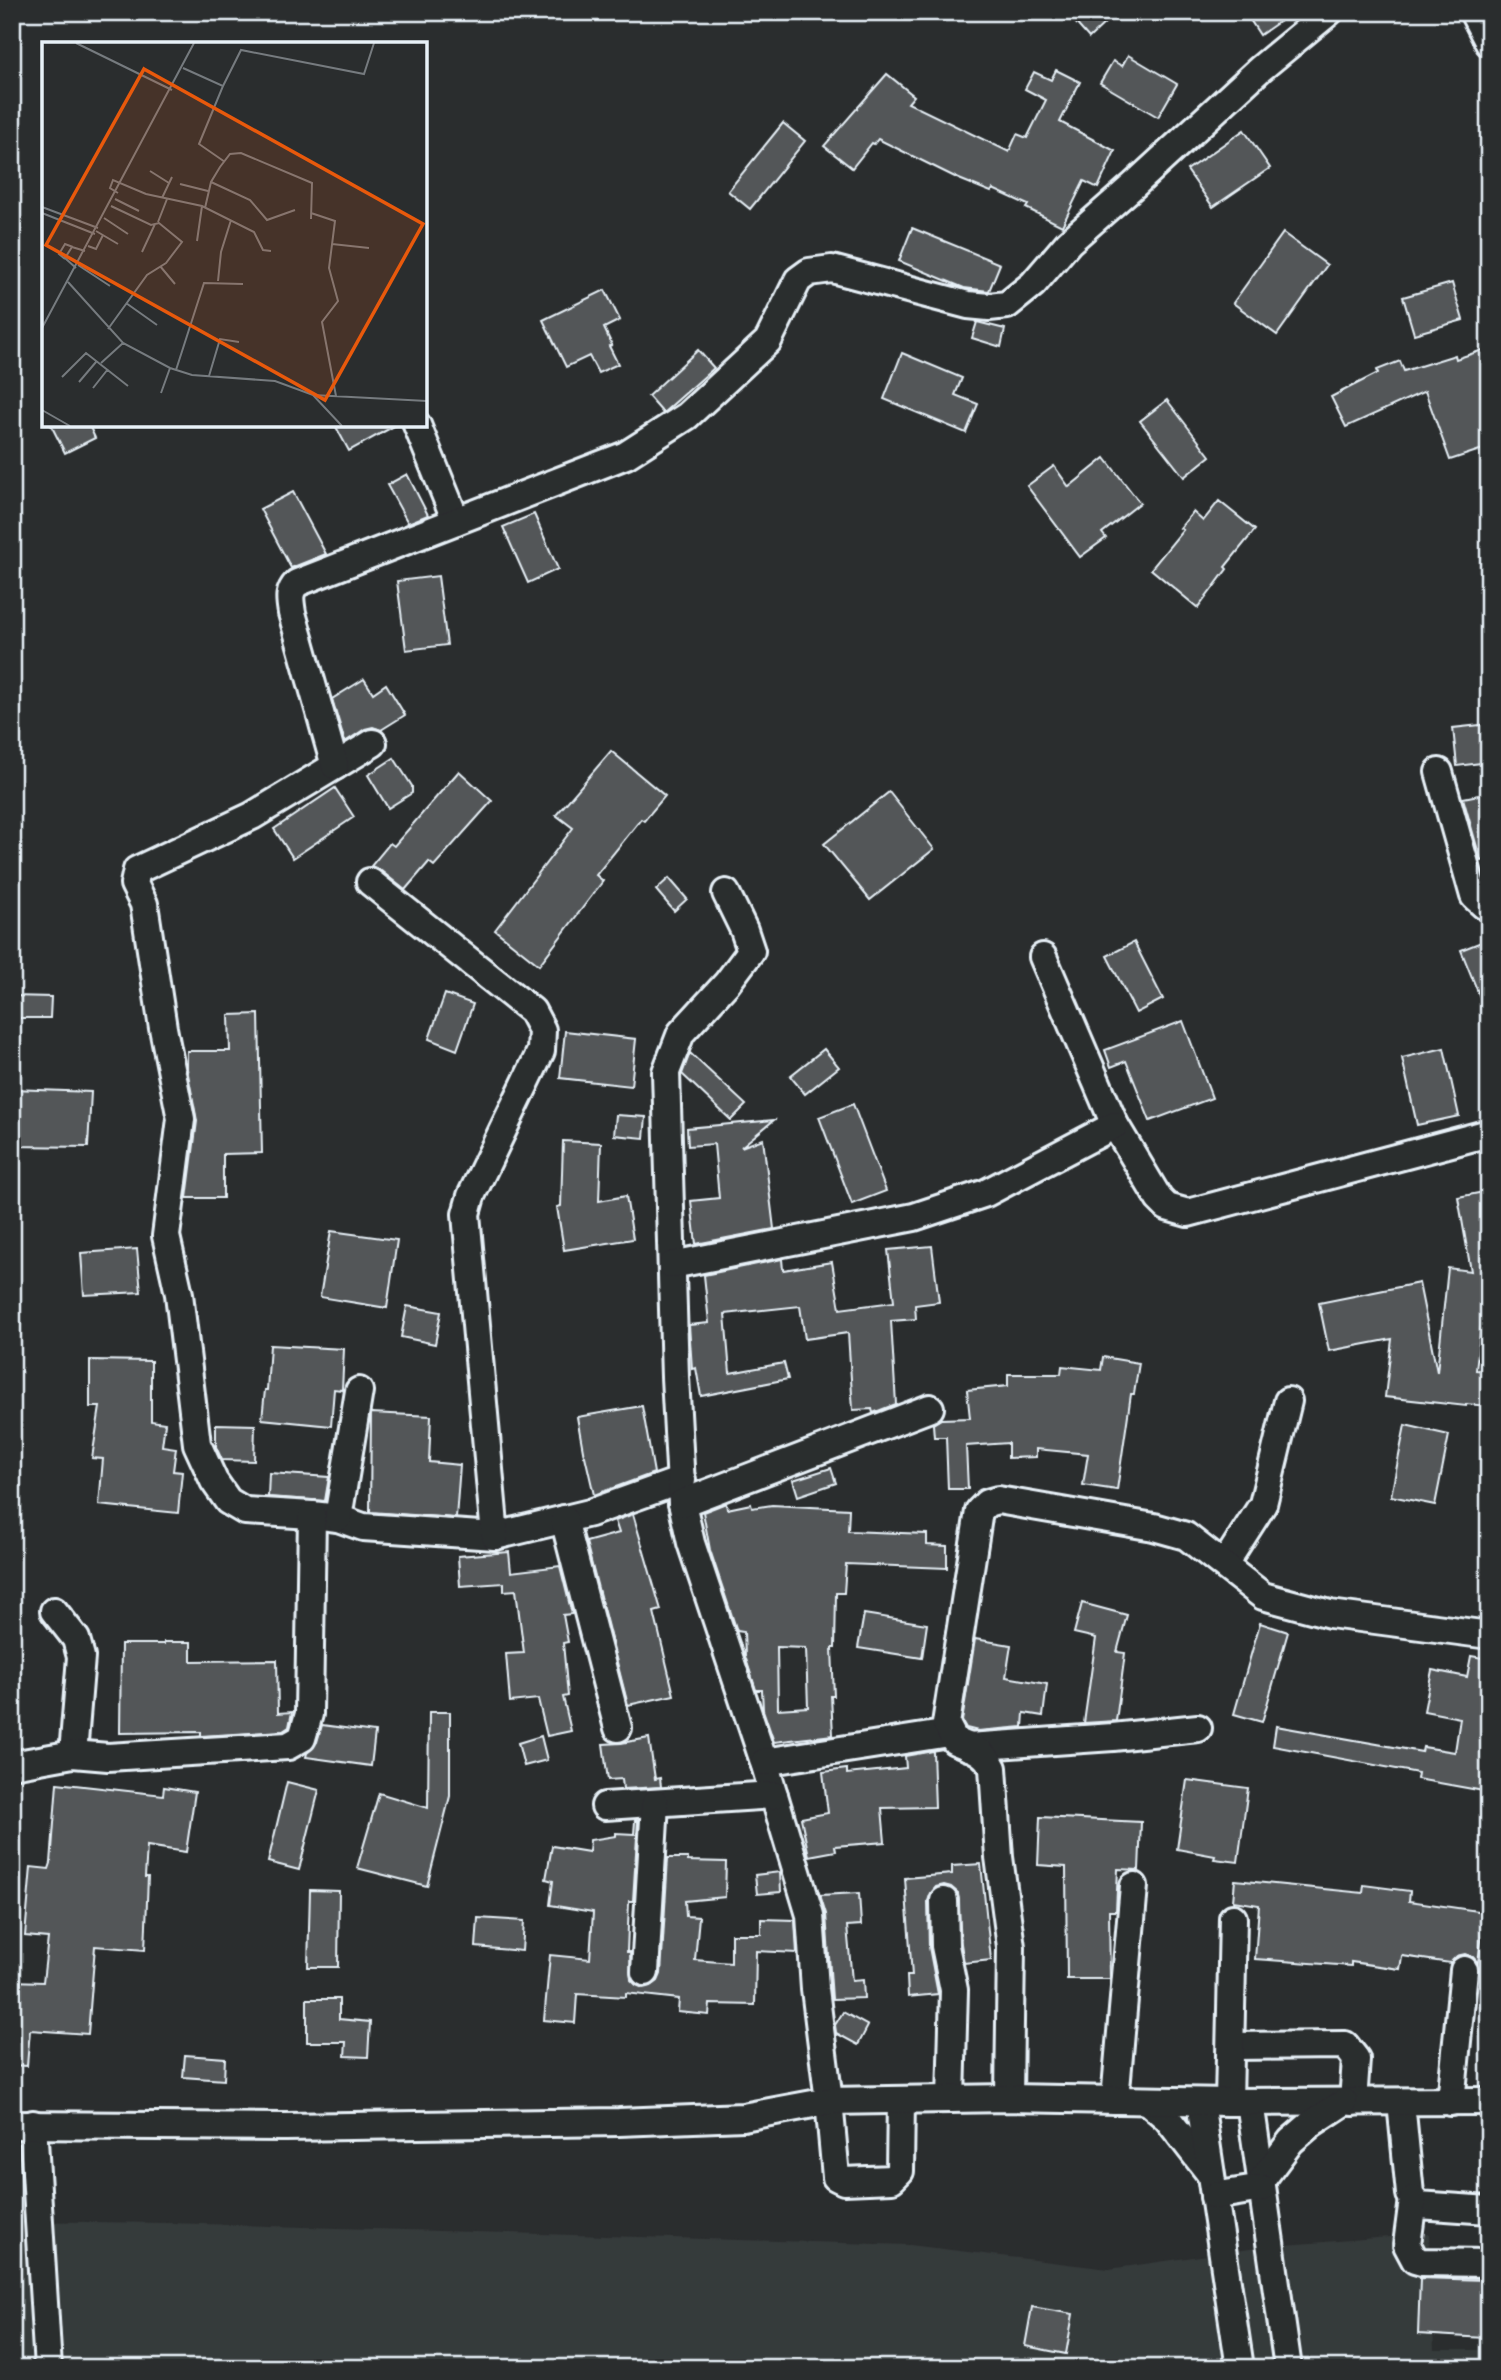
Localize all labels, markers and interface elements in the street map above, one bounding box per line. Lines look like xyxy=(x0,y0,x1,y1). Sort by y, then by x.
inset map xyxy=(42,42,427,427)

